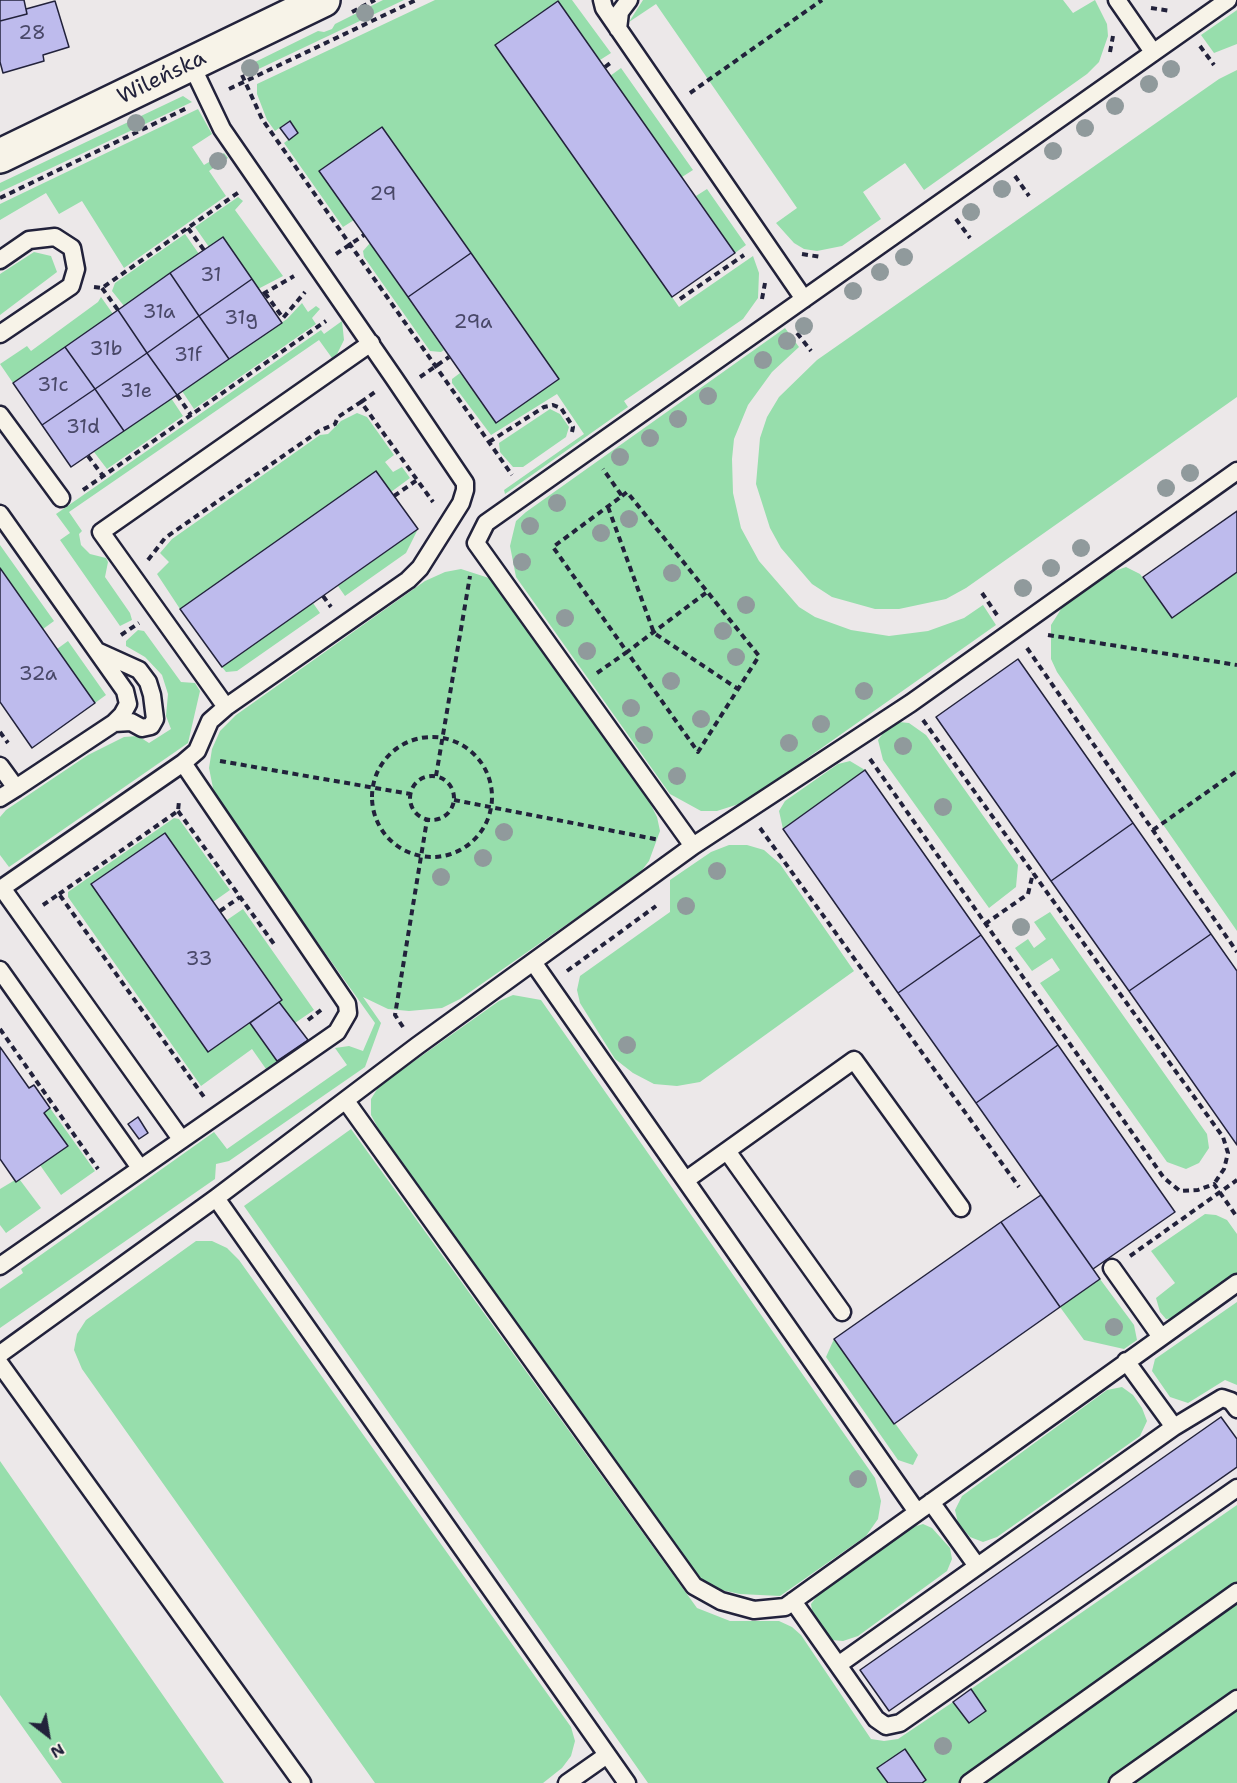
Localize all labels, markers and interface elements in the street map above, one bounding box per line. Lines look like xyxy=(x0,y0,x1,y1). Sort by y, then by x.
house number: 28 xyxy=(18,22,46,46)
street label: Wileńska xyxy=(113,45,211,111)
house number: 29 xyxy=(370,183,396,207)
house number: 31 xyxy=(200,264,222,288)
house number: 31a xyxy=(142,301,176,325)
house number: 31g xyxy=(224,307,258,331)
house number: 29a xyxy=(454,311,492,335)
house number: 31b xyxy=(90,338,122,362)
house number: 31f xyxy=(174,344,202,368)
house number: 31c xyxy=(37,374,69,398)
house number: 31e xyxy=(120,380,152,404)
house number: 31d xyxy=(66,416,100,440)
house number: 32a xyxy=(19,663,57,687)
house number: 33 xyxy=(186,948,212,972)
north arrow xyxy=(18,1705,78,1765)
text: N xyxy=(47,1739,68,1763)

